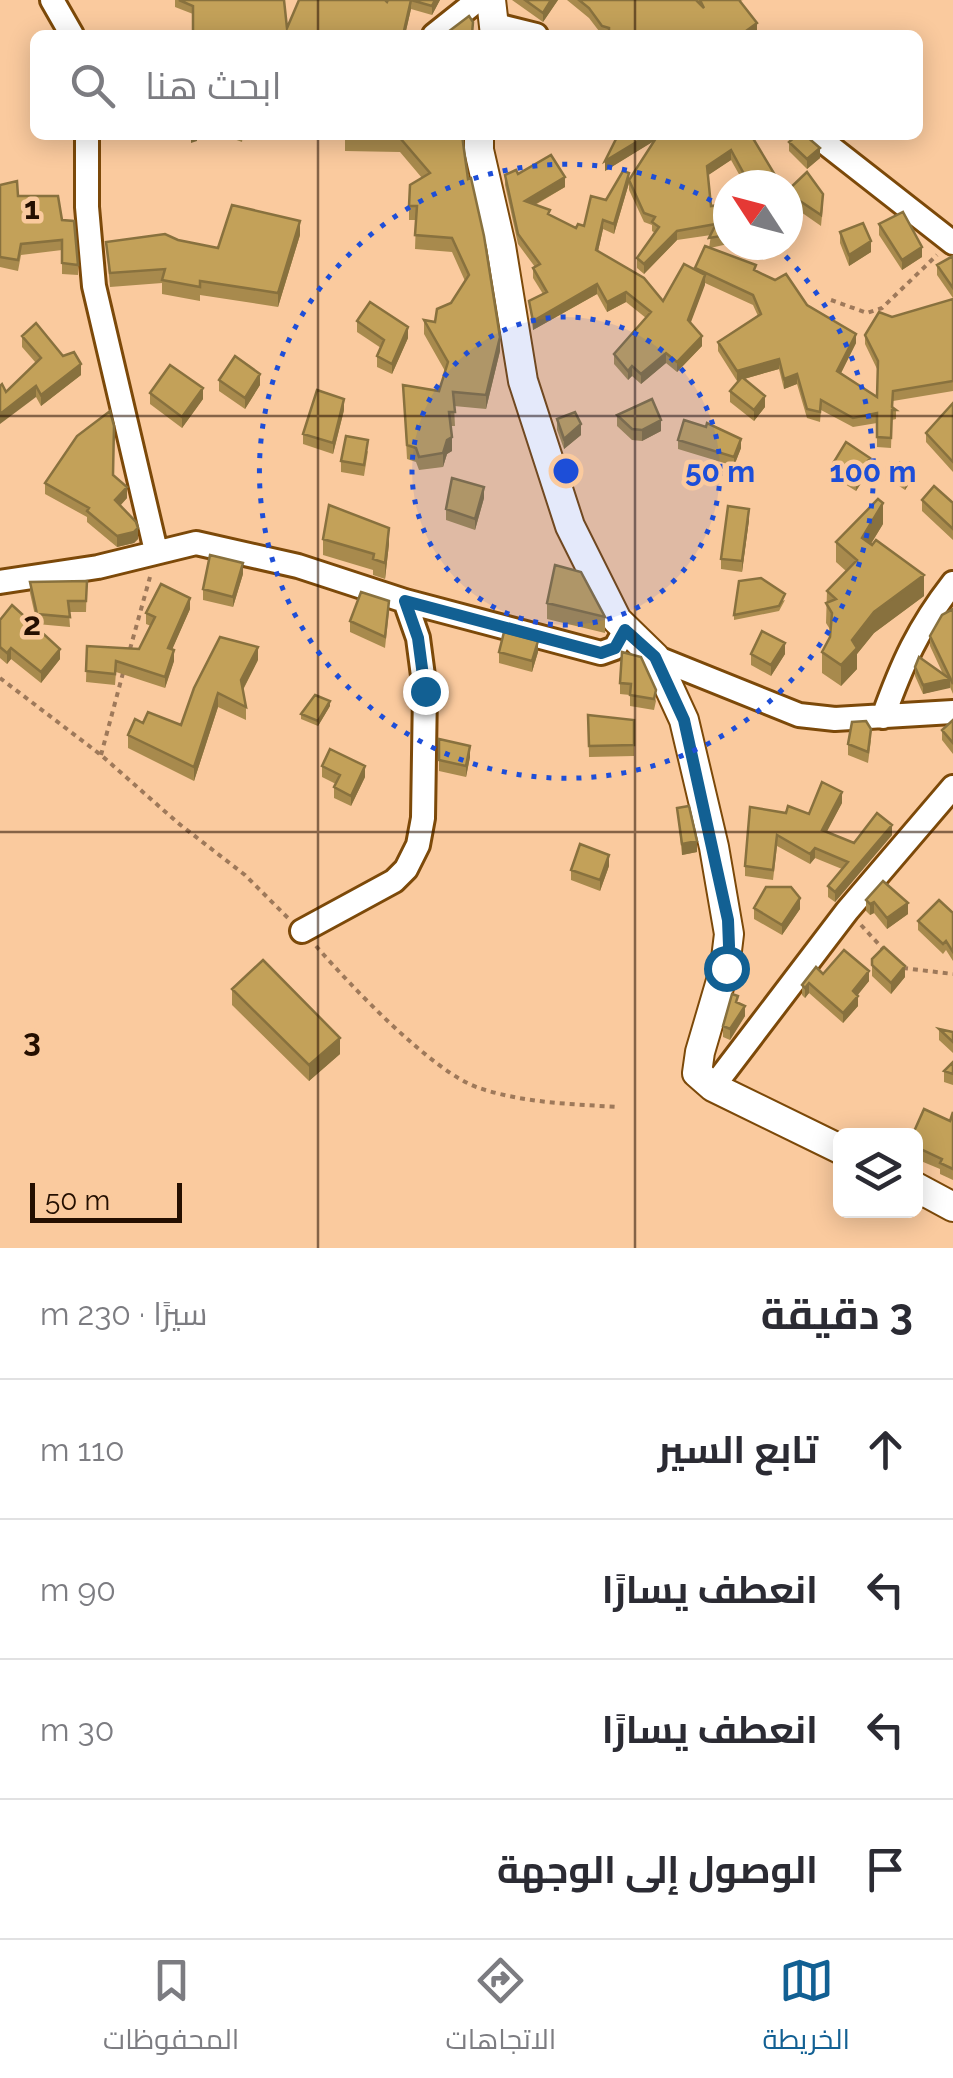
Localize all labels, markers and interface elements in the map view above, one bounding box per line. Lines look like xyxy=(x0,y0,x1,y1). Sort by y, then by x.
search box xyxy=(30,30,923,140)
icon: search xyxy=(65,58,120,113)
text: ابحث هنا xyxy=(145,63,282,108)
north arrow xyxy=(713,170,803,260)
text: 1 xyxy=(24,189,40,226)
centre of rings xyxy=(548,453,584,489)
text: 50 m xyxy=(685,454,755,489)
text: 100 m xyxy=(830,454,916,489)
text: 2 xyxy=(23,605,41,642)
route end xyxy=(403,669,449,715)
route start xyxy=(704,946,750,992)
text: 3 xyxy=(23,1021,41,1058)
map controls xyxy=(833,1128,923,1218)
button: layers xyxy=(833,1128,923,1218)
scale bar xyxy=(30,1178,182,1222)
text: 50 m xyxy=(45,1184,110,1217)
text: 3 دقيقة xyxy=(761,1290,913,1339)
text: سيرًا · 230 m xyxy=(40,1295,207,1332)
icon: ahead xyxy=(858,1422,913,1477)
text: تابع السير xyxy=(658,1427,818,1472)
text: 110 m xyxy=(40,1431,125,1468)
icon: left xyxy=(858,1562,913,1617)
text: انعطف يسارًا xyxy=(602,1567,818,1612)
text: 90 m xyxy=(40,1571,116,1608)
icon: left xyxy=(858,1702,913,1757)
text: انعطف يسارًا xyxy=(602,1707,818,1752)
text: 30 m xyxy=(40,1711,114,1748)
icon: arrive xyxy=(858,1842,913,1897)
text: الوصول إلى الوجهة xyxy=(497,1847,818,1892)
tab: المحفوظات xyxy=(103,1953,239,2065)
tab: الاتجاهات xyxy=(446,1953,556,2065)
tab: الخريطة xyxy=(763,1953,850,2065)

